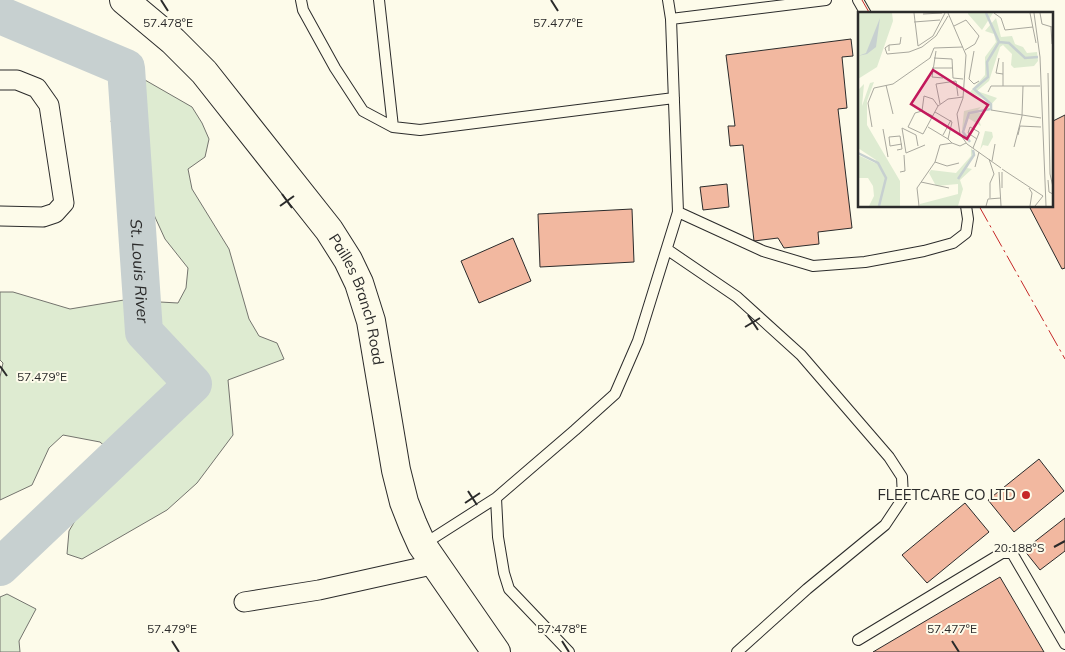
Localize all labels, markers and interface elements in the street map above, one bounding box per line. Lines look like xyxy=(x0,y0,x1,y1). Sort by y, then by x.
inset map xyxy=(858,12,1052,208)
text: 57.478°E xyxy=(143,15,193,30)
text: 57.477°E xyxy=(533,15,583,30)
water label: St. Louis River xyxy=(126,218,153,325)
street label: Pailles Branch Road xyxy=(325,230,388,366)
text: 57.479°E xyxy=(17,369,67,384)
place label: FLEETCARE CO LTD xyxy=(877,485,1016,504)
marker: FLEETCARE CO LTD xyxy=(1020,489,1032,501)
text: 20.188°S xyxy=(994,540,1044,555)
text: 57.479°E xyxy=(147,621,197,636)
text: 57.478°E xyxy=(537,621,587,636)
text: 57.477°E xyxy=(927,621,977,636)

